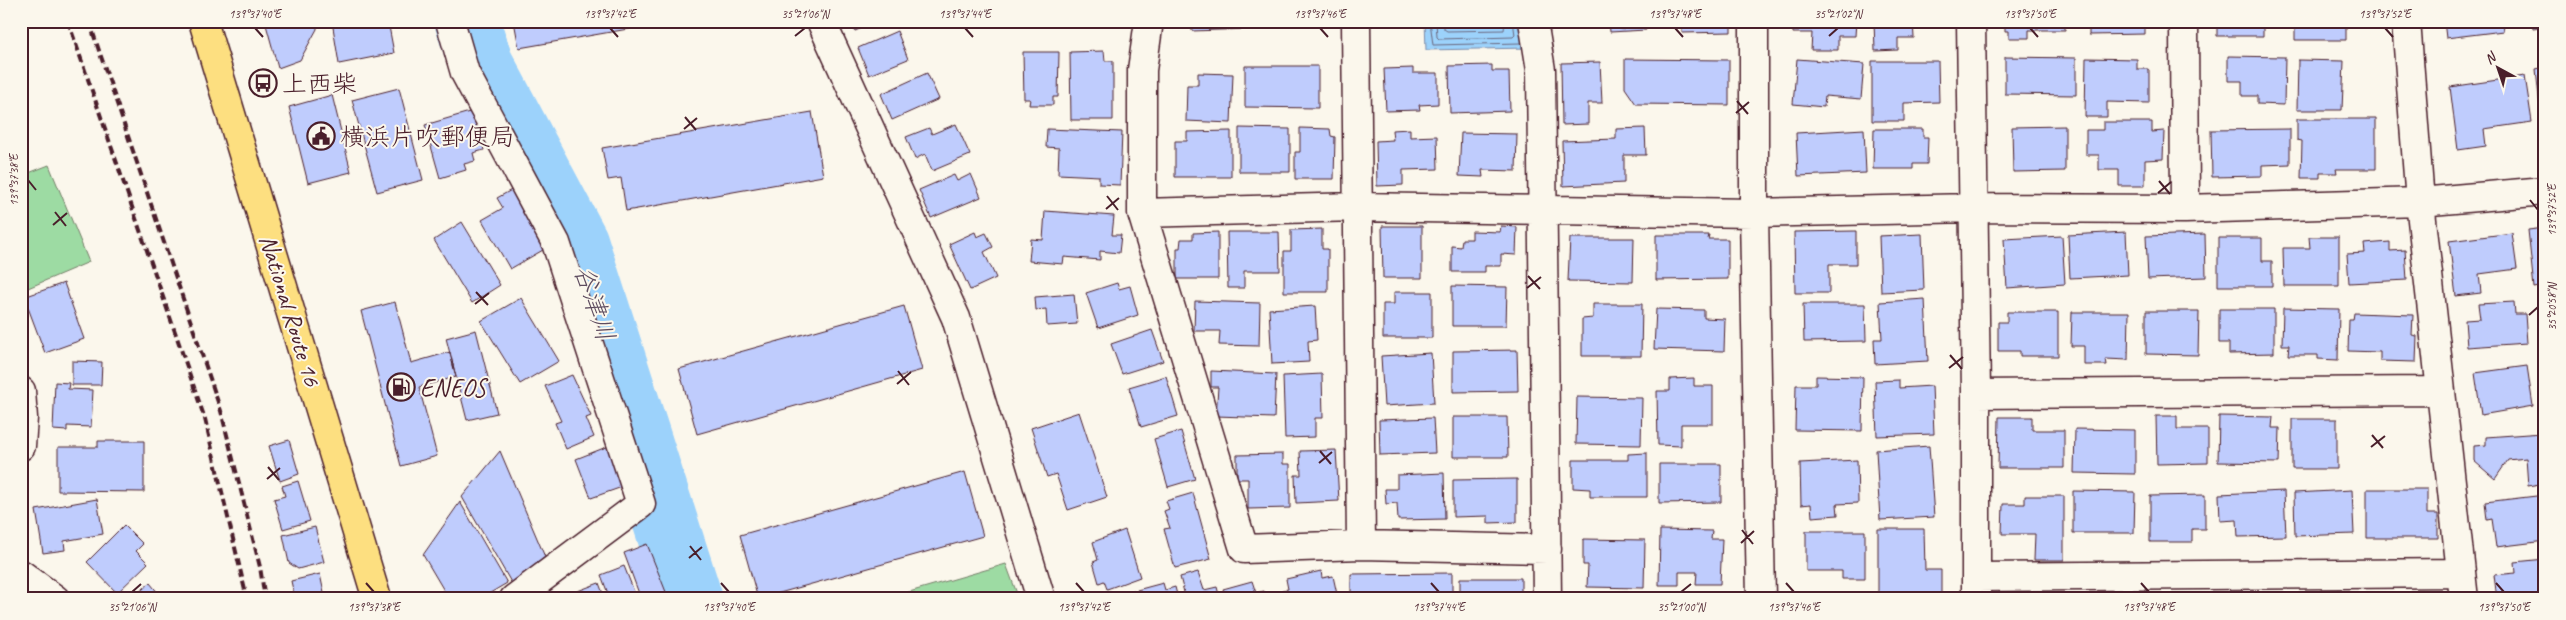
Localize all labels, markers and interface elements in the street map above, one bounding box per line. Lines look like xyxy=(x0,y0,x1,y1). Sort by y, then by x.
text: 139°37'40"E xyxy=(229,6,283,22)
text: 139°37'42"E xyxy=(584,6,638,22)
text: 35°21'06"N xyxy=(781,6,830,22)
text: 139°37'44"E xyxy=(939,6,993,22)
text: 139°37'46"E xyxy=(1294,6,1348,22)
text: 139°37'48"E xyxy=(1649,6,1703,22)
text: 35°21'02"N xyxy=(1814,6,1863,22)
text: 139°37'50"E xyxy=(2004,6,2058,22)
text: 139°37'52"E xyxy=(2359,6,2413,22)
north arrow xyxy=(2474,42,2524,92)
text: N xyxy=(2481,48,2501,68)
bus stop icon: 上西柴 xyxy=(248,68,278,98)
place label: 上西柴 xyxy=(282,68,357,100)
public building icon: 横浜片吹郵便局 xyxy=(306,121,336,151)
place label: 横浜片吹郵便局 xyxy=(340,121,515,153)
text: 139°37'38"E xyxy=(6,152,22,206)
text: 139°37'52"E xyxy=(2544,182,2560,236)
street label: National Route 16 xyxy=(252,231,328,390)
water label: 谷津川 xyxy=(567,261,622,345)
text: 35°20'58"N xyxy=(2544,282,2560,331)
fuel station icon: ENEOS xyxy=(386,372,416,402)
place label: ENEOS xyxy=(420,372,489,404)
text: 35°21'06"N xyxy=(108,599,157,615)
text: 139°37'38"E xyxy=(348,599,402,615)
text: 139°37'40"E xyxy=(703,599,757,615)
text: 139°37'42"E xyxy=(1058,599,1112,615)
text: 139°37'44"E xyxy=(1413,599,1467,615)
text: 35°21'00"N xyxy=(1657,599,1706,615)
text: 139°37'46"E xyxy=(1768,599,1822,615)
text: 139°37'48"E xyxy=(2123,599,2177,615)
text: 139°37'50"E xyxy=(2478,599,2532,615)

